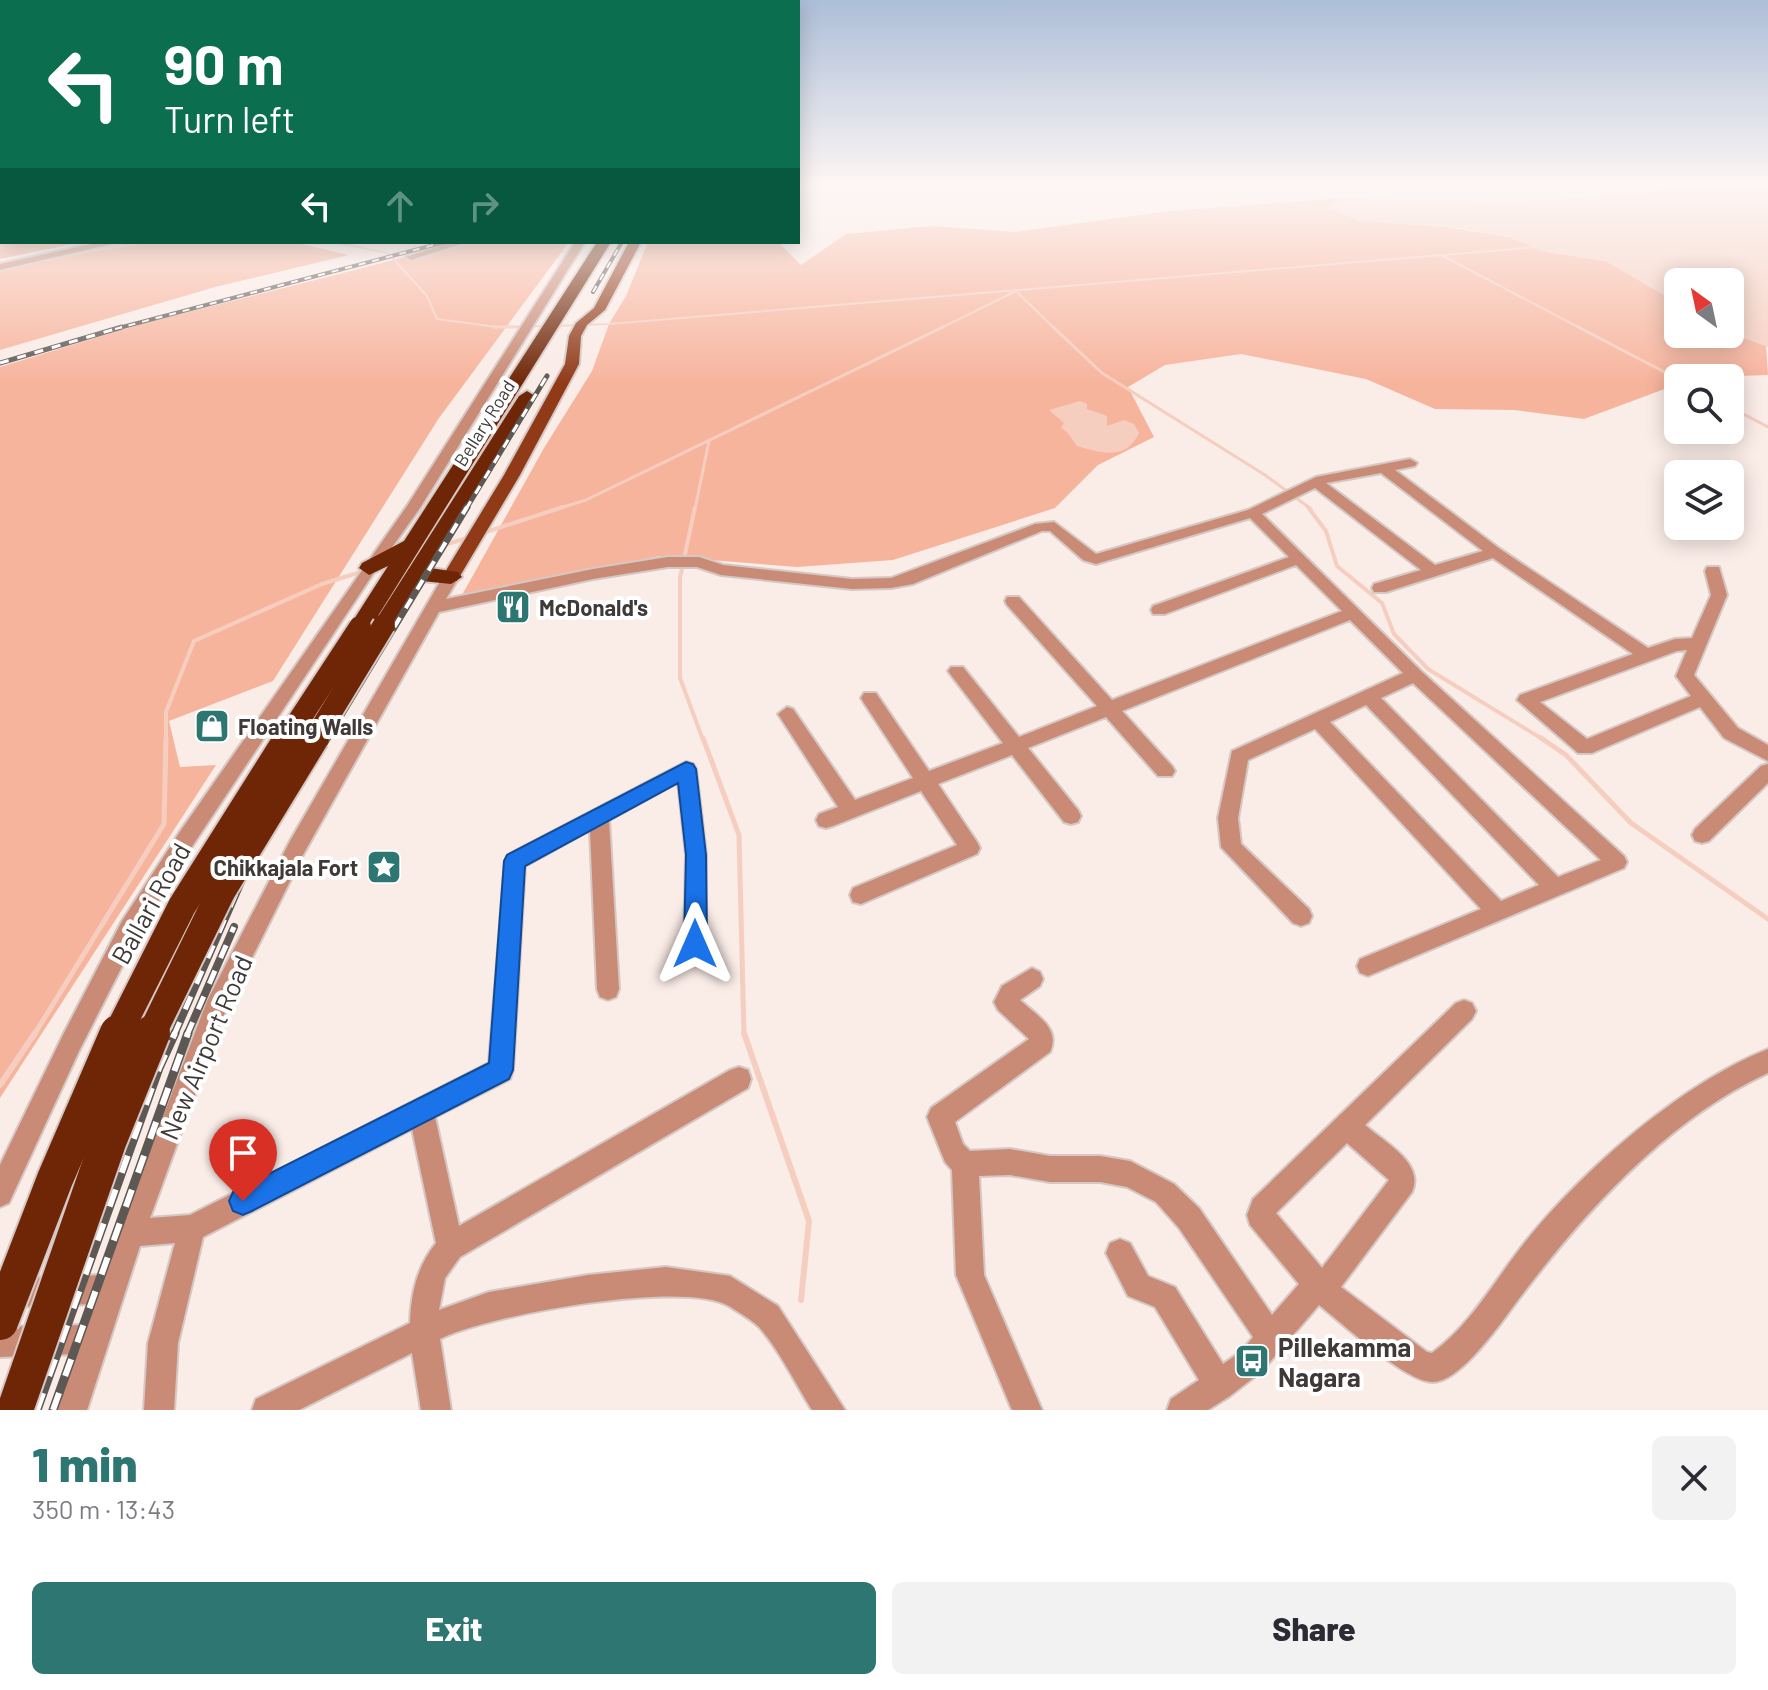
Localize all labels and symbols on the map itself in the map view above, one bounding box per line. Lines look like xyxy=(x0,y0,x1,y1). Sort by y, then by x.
north arrow xyxy=(1664,268,1744,348)
street label: Bellary Road xyxy=(449,376,519,470)
restaurant icon: McDonald's xyxy=(494,588,532,626)
place label: McDonald's xyxy=(539,594,648,620)
shop icon: Floating Walls xyxy=(193,707,231,745)
place label: Floating Walls xyxy=(238,713,373,739)
street label: Ballari Road xyxy=(104,837,196,969)
place icon: Chikkajala Fort xyxy=(365,848,403,886)
place label: Chikkajala Fort xyxy=(214,854,358,880)
position arrow xyxy=(653,902,737,986)
street label: New Airport Road xyxy=(152,950,258,1144)
pin xyxy=(209,1119,277,1201)
place label: Pillekamma Nagara xyxy=(1278,1331,1411,1392)
bus stop icon: Pillekamma Nagara xyxy=(1233,1342,1271,1380)

